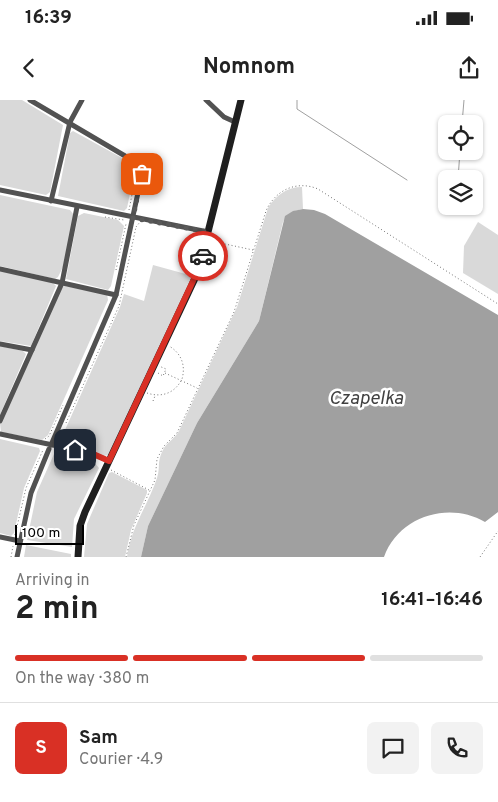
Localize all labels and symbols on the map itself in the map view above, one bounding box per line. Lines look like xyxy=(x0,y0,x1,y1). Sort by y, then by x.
pin xyxy=(121,153,163,195)
courier xyxy=(178,231,228,281)
water label: Czapelka xyxy=(329,387,404,411)
pin xyxy=(54,429,96,471)
scale bar xyxy=(15,522,84,545)

